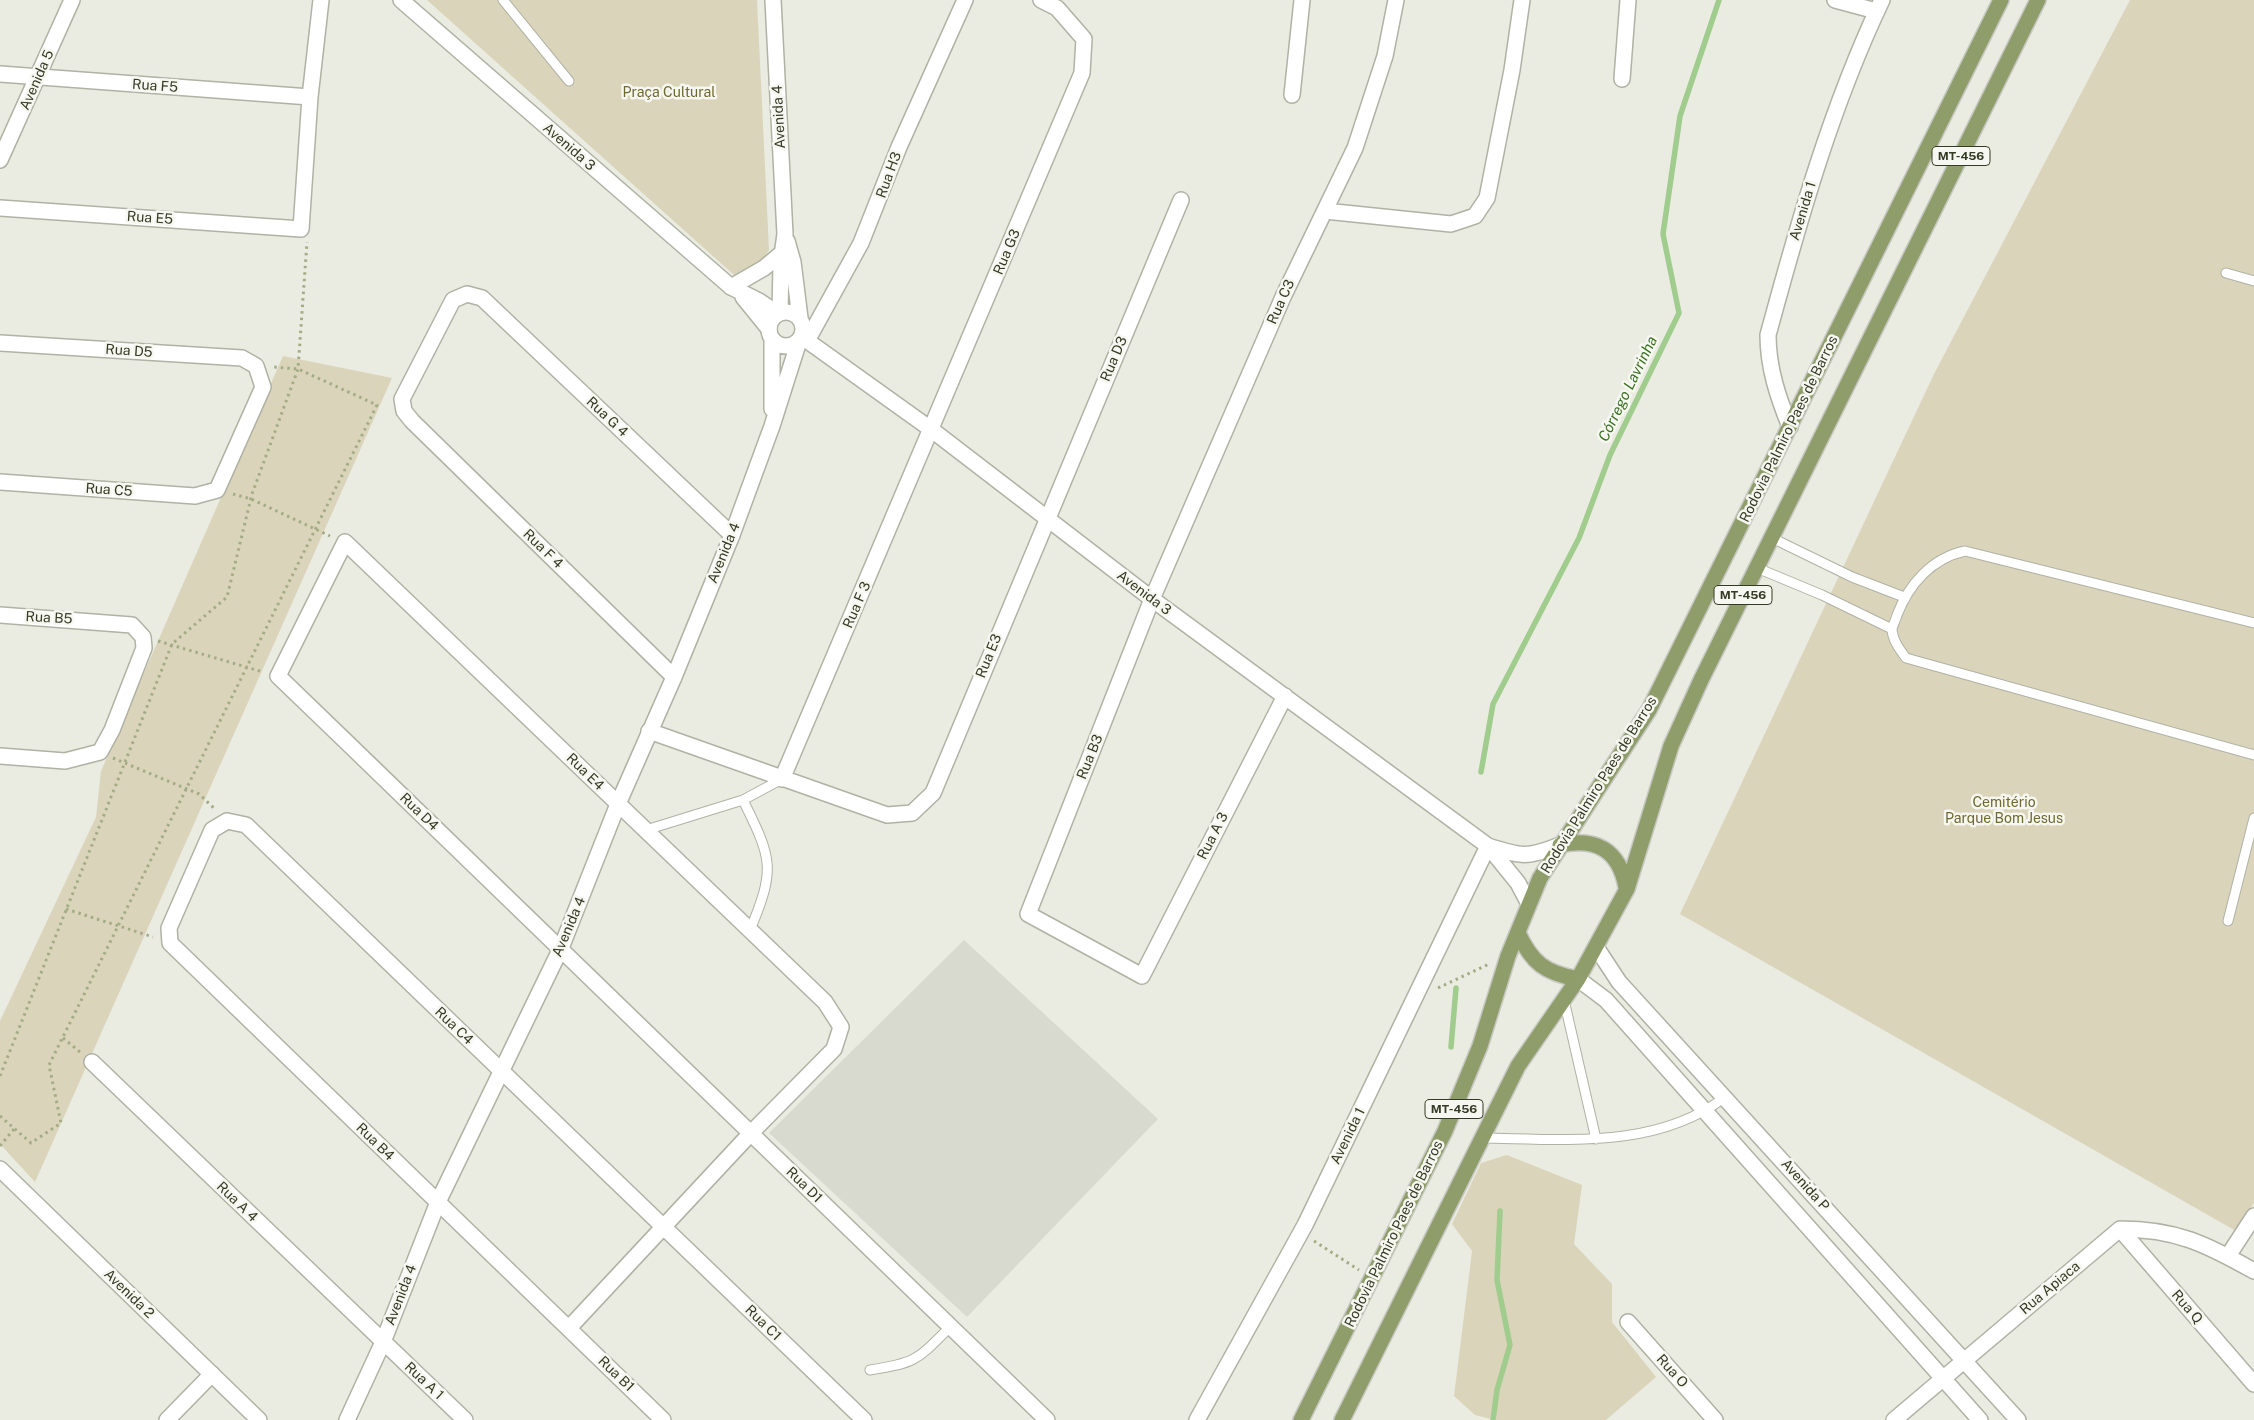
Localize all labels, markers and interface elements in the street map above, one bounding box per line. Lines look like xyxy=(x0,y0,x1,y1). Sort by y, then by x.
street label: Avenida 5 xyxy=(16,47,58,113)
street label: Rua F5 xyxy=(132,76,178,96)
park label: Praça Cultural xyxy=(623,85,715,101)
street label: Avenida 4 xyxy=(769,85,789,149)
street label: Avenida 3 xyxy=(539,120,599,174)
road number: MT-456 xyxy=(1932,146,1990,166)
street label: Rua H3 xyxy=(873,149,905,201)
street label: Avenida 1 xyxy=(1786,180,1820,242)
street label: Rua E5 xyxy=(126,208,174,228)
street label: Rua G3 xyxy=(990,227,1024,277)
street label: Rua C3 xyxy=(1264,277,1298,327)
water label: Córrego Lavrinha xyxy=(1595,333,1661,445)
street label: Rodovia Palmiro Paes de Barros xyxy=(1736,333,1842,525)
street label: Rua D3 xyxy=(1097,334,1131,384)
street label: Rua D5 xyxy=(105,341,153,361)
street label: Rua G 4 xyxy=(583,393,631,441)
street label: Rua C5 xyxy=(85,480,133,500)
street label: Avenida 4 xyxy=(704,520,744,586)
street label: Rua F 4 xyxy=(519,526,567,572)
street label: Avenida 3 xyxy=(1113,567,1175,619)
street label: Rua F 3 xyxy=(840,579,874,631)
road number: MT-456 xyxy=(1714,586,1772,604)
street label: Rua B5 xyxy=(25,608,73,628)
street label: Rua E3 xyxy=(973,631,1005,681)
street label: Rodovia Palmiro Paes de Barros xyxy=(1537,693,1661,877)
street label: Rua B3 xyxy=(1073,732,1107,782)
street label: Rua E4 xyxy=(563,750,607,794)
street label: Rua D4 xyxy=(396,790,442,834)
park label: Cemitério Parque Bom Jesus xyxy=(1945,795,2063,828)
street label: Rua A 3 xyxy=(1194,810,1232,862)
street label: Avenida 4 xyxy=(549,894,589,960)
street label: Rua C4 xyxy=(431,1004,477,1048)
road number: MT-456 xyxy=(1425,1100,1483,1118)
street label: Avenida 1 xyxy=(1327,1105,1369,1167)
street label: Rua B4 xyxy=(352,1120,398,1164)
street label: Rodovia Palmiro Paes de Barros xyxy=(1341,1138,1447,1330)
street label: Avenida P xyxy=(1777,1156,1833,1214)
street label: Rua D1 xyxy=(782,1164,826,1206)
street label: Rua A 4 xyxy=(213,1178,261,1226)
street label: Rua Apiaca xyxy=(2016,1258,2084,1318)
street label: Avenida 4 xyxy=(382,1262,420,1328)
street label: Avenida 2 xyxy=(100,1266,158,1322)
street label: Rua Q xyxy=(2168,1287,2206,1327)
street label: Rua C1 xyxy=(741,1302,785,1344)
street label: Rua O xyxy=(1653,1351,1691,1391)
street label: Rua B1 xyxy=(594,1353,638,1395)
street label: Rua A 1 xyxy=(401,1359,447,1403)

